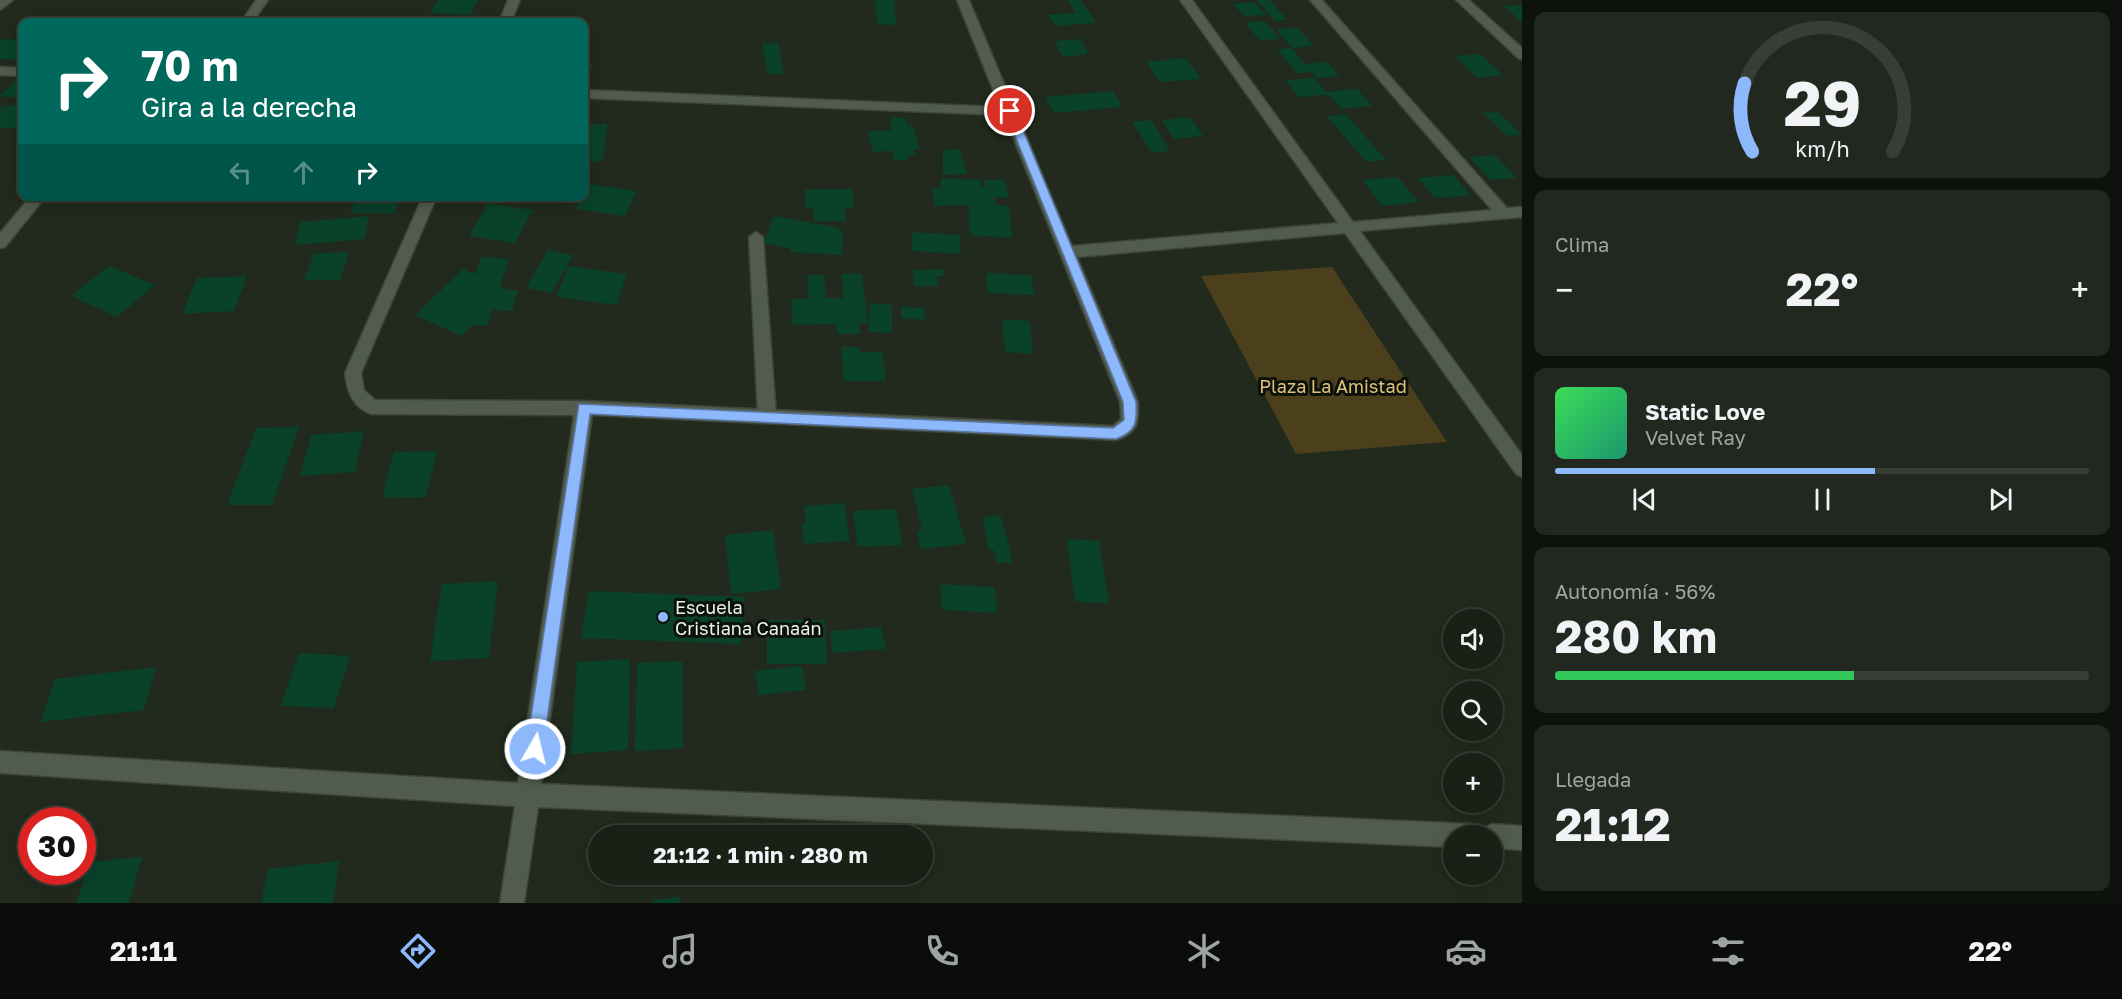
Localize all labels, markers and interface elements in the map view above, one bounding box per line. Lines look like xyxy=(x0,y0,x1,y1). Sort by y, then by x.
text: 70 m xyxy=(141,40,238,90)
icon: right xyxy=(42,42,120,120)
text: 29 xyxy=(1783,65,1861,140)
pin xyxy=(984,85,1035,136)
text: Gira a la derecha xyxy=(141,91,357,123)
icon: arrive xyxy=(993,94,1026,127)
text: km/h xyxy=(1795,136,1849,162)
icon: left xyxy=(224,156,257,189)
icon: ahead xyxy=(287,156,320,189)
icon: right xyxy=(350,156,383,189)
text: Clima xyxy=(1555,232,1609,256)
text: 22° xyxy=(1786,262,1858,316)
text: − xyxy=(1555,270,1573,309)
text: + xyxy=(2071,270,2089,309)
park label: Plaza La Amistad xyxy=(1259,375,1407,397)
text: Static Love xyxy=(1645,398,1765,425)
text: Velvet Ray xyxy=(1645,425,1746,449)
icon: previous xyxy=(1628,483,1661,516)
icon: pause xyxy=(1806,483,1839,516)
icon: next xyxy=(1984,483,2017,516)
text: Autonomía · 56% xyxy=(1555,579,1715,603)
place label: Escuela Cristiana Canaán xyxy=(675,596,821,639)
map controls xyxy=(1443,609,1503,885)
button: sound xyxy=(1443,609,1503,669)
text: 280 km xyxy=(1555,609,1717,663)
marker: Escuela Cristiana Canaán xyxy=(656,610,670,624)
button: search xyxy=(1443,681,1503,741)
position arrow xyxy=(503,717,567,781)
button: + xyxy=(1443,753,1503,813)
text: Llegada xyxy=(1555,767,1631,791)
text: 21:12 xyxy=(1555,797,1671,851)
speed limit sign: 30 xyxy=(18,807,96,885)
button: − xyxy=(1443,825,1503,885)
text: 21:12 · 1 min · 280 m xyxy=(653,841,868,868)
icon: directions xyxy=(397,930,439,972)
icon: music xyxy=(659,930,701,972)
icon: phone xyxy=(921,930,963,972)
icon: climate xyxy=(1183,930,1225,972)
icon: car xyxy=(1445,930,1487,972)
icon: filters xyxy=(1707,930,1749,972)
text: 21:11 xyxy=(110,935,177,967)
text: 22° xyxy=(1968,935,2012,967)

